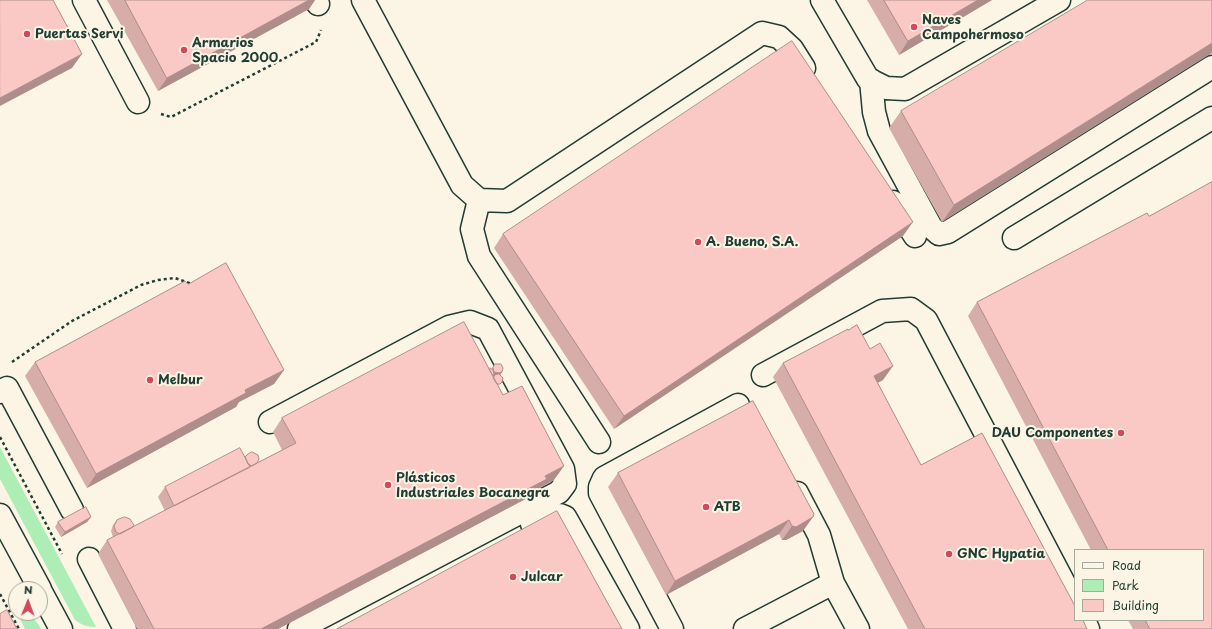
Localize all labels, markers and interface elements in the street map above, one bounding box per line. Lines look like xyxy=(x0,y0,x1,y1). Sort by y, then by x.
place label: Naves Campohermoso xyxy=(922,12,1024,43)
marker: Naves Campohermoso xyxy=(909,22,919,32)
place label: Puertas Servi xyxy=(35,26,123,42)
marker: Puertas Servi xyxy=(22,29,32,39)
place label: Armarios Spacio 2000 xyxy=(192,35,278,66)
marker: Armarios Spacio 2000 xyxy=(179,45,189,55)
place label: A. Bueno, S.A. xyxy=(706,234,798,250)
marker: A. Bueno, S.A. xyxy=(693,237,703,247)
place label: Melbur xyxy=(158,372,203,388)
marker: Melbur xyxy=(145,375,155,385)
place label: DAU Componentes xyxy=(992,425,1113,441)
marker: DAU Componentes xyxy=(1116,428,1126,438)
place label: Plásticos Industriales Bocanegra xyxy=(396,470,550,501)
marker: Plásticos Industriales Bocanegra xyxy=(383,480,393,490)
place label: ATB xyxy=(714,499,741,515)
marker: ATB xyxy=(701,502,711,512)
place label: GNC Hypatia xyxy=(957,546,1045,562)
marker: GNC Hypatia xyxy=(944,549,954,559)
legend xyxy=(1074,549,1204,621)
text: Road xyxy=(1112,556,1141,574)
place label: Julcar xyxy=(521,569,563,585)
marker: Julcar xyxy=(508,572,518,582)
text: Park xyxy=(1112,576,1139,594)
north arrow xyxy=(8,581,48,621)
text: N xyxy=(24,581,33,598)
text: Building xyxy=(1112,596,1159,614)

